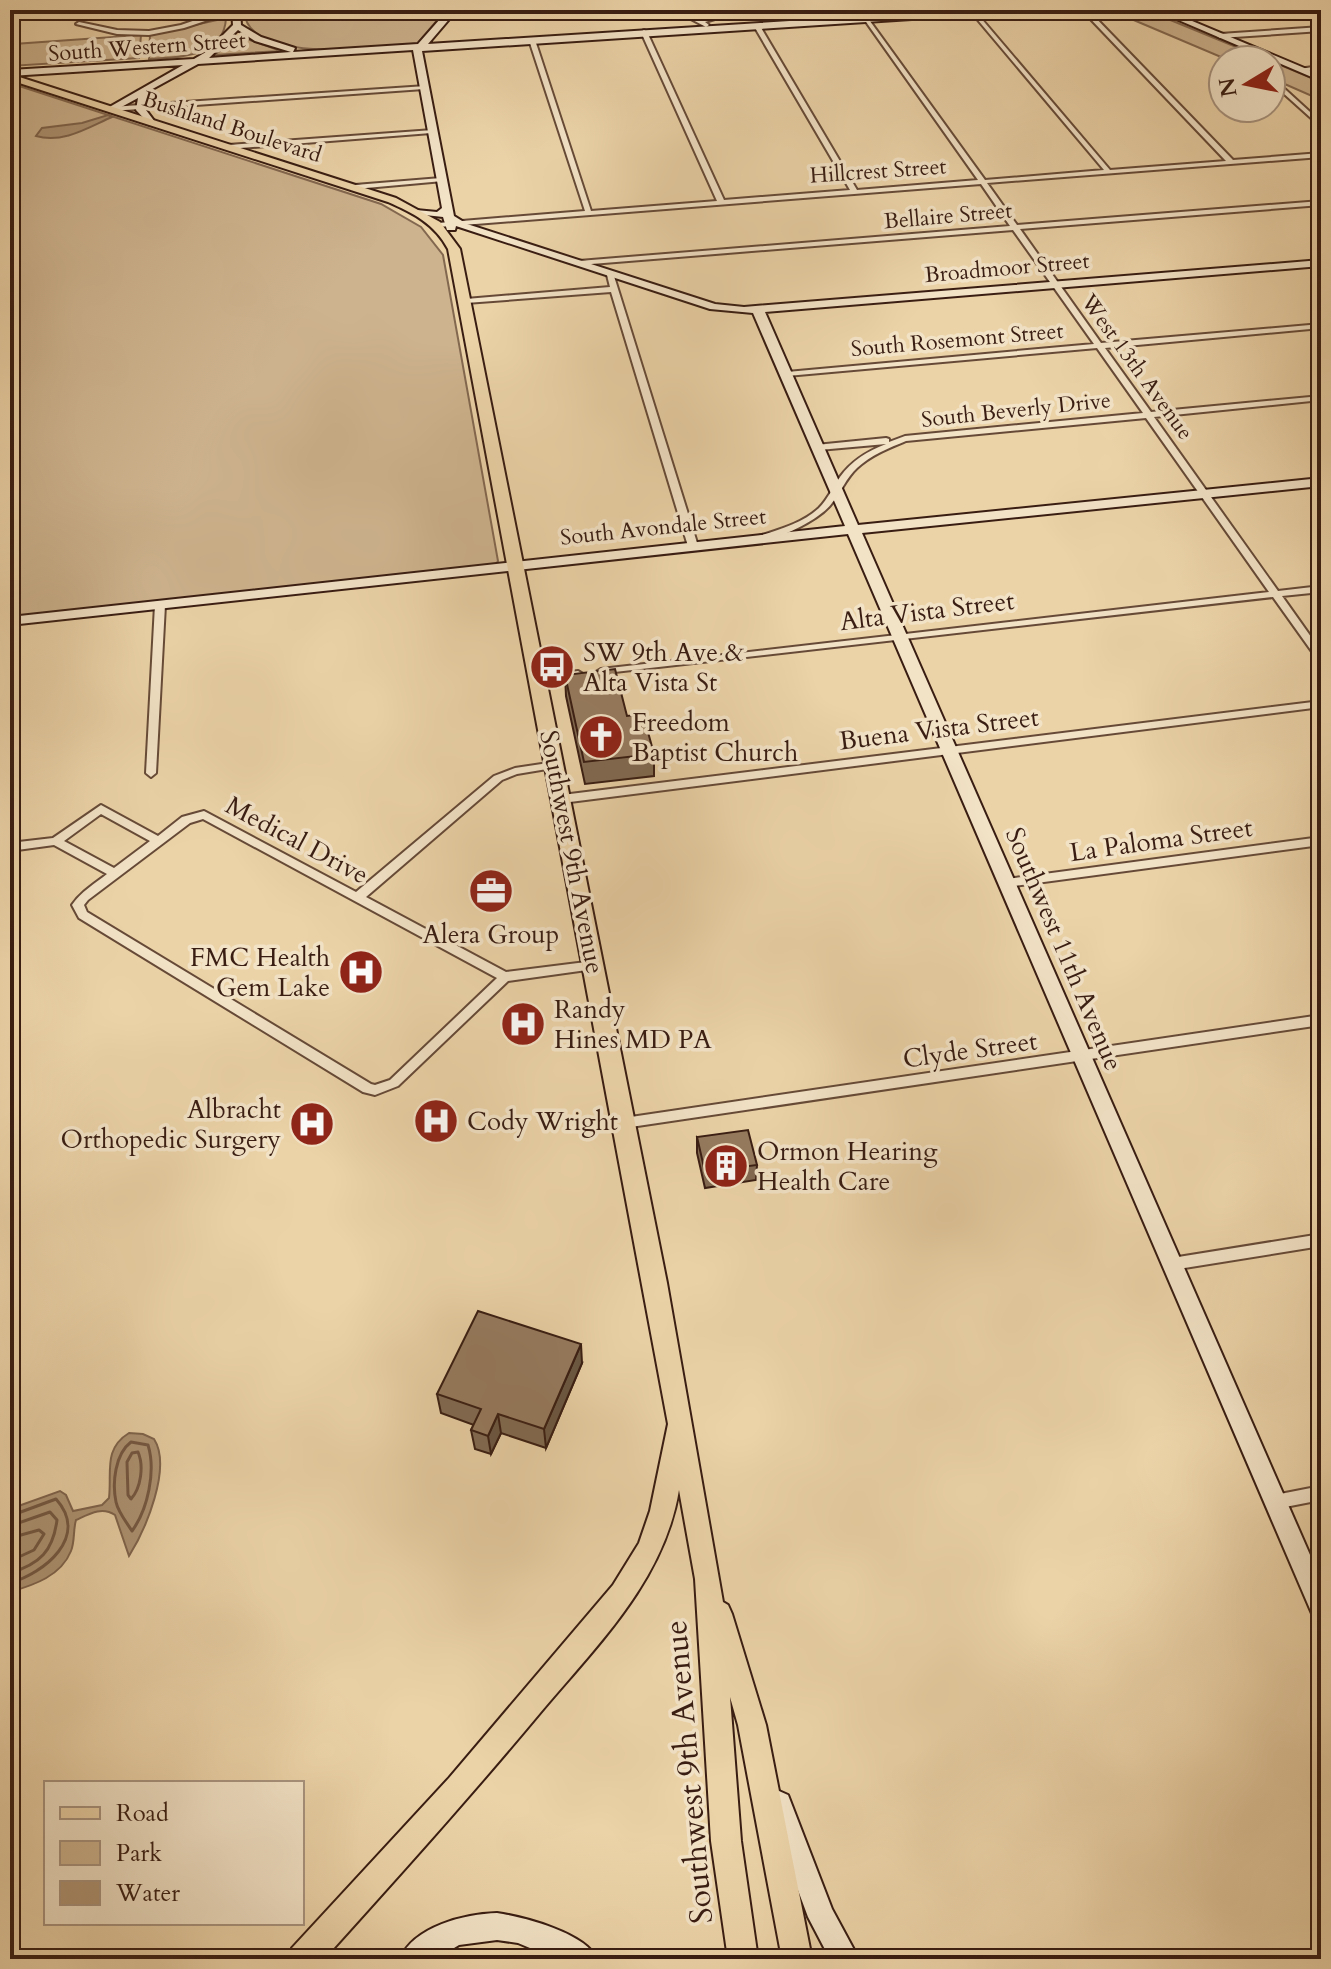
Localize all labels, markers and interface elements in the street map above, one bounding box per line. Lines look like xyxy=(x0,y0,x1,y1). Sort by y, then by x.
street label: South Western Street xyxy=(47,25,247,69)
north arrow xyxy=(1207,44,1287,124)
text: N xyxy=(1212,75,1245,99)
street label: Bushland Boulevard xyxy=(139,84,326,170)
street label: Hillcrest Street xyxy=(809,151,947,191)
street label: Bellaire Street xyxy=(883,195,1013,237)
street label: Broadmoor Street xyxy=(923,246,1091,290)
street label: West 13th Avenue xyxy=(1073,287,1200,446)
street label: South Rosemont Street xyxy=(849,316,1065,364)
street label: South Beverly Drive xyxy=(920,385,1112,435)
street label: South Avondale Street xyxy=(559,501,767,553)
street label: Alta Vista Street xyxy=(838,583,1016,639)
place label: SW 9th Ave & Alta Vista St xyxy=(583,635,744,700)
bus stop icon: SW 9th Ave & Alta Vista St xyxy=(528,643,576,691)
street label: Buena Vista Street xyxy=(837,699,1041,759)
place label: Freedom Baptist Church xyxy=(632,705,798,770)
church icon: Freedom Baptist Church xyxy=(577,713,625,761)
street label: Southwest 9th Avenue xyxy=(531,727,613,977)
street label: Medical Drive xyxy=(219,788,375,892)
street label: La Paloma Street xyxy=(1067,810,1255,870)
street label: Southwest 11th Avenue xyxy=(997,822,1131,1076)
office icon: Alera Group xyxy=(467,867,515,915)
place label: Alera Group xyxy=(423,917,559,952)
place label: FMC Health Gem Lake xyxy=(190,940,330,1005)
hospital icon: FMC Health Gem Lake xyxy=(337,948,385,996)
place label: Randy Hines MD PA xyxy=(554,992,712,1057)
hospital icon: Randy Hines MD PA xyxy=(499,1000,547,1048)
street label: Clyde Street xyxy=(901,1023,1039,1077)
place label: Albracht Orthopedic Surgery xyxy=(60,1092,281,1157)
hospital icon: Cody Wright xyxy=(412,1097,460,1145)
hospital icon: Albracht Orthopedic Surgery xyxy=(288,1100,336,1148)
place label: Cody Wright xyxy=(467,1104,618,1139)
place label: Ormon Hearing Health Care xyxy=(757,1134,938,1199)
building icon: Ormon Hearing Health Care xyxy=(702,1142,750,1190)
street label: Southwest 9th Avenue xyxy=(654,1618,724,1926)
legend xyxy=(44,1781,304,1925)
text: Road xyxy=(116,1797,169,1830)
text: Park xyxy=(116,1837,162,1870)
text: Water xyxy=(115,1877,180,1910)

